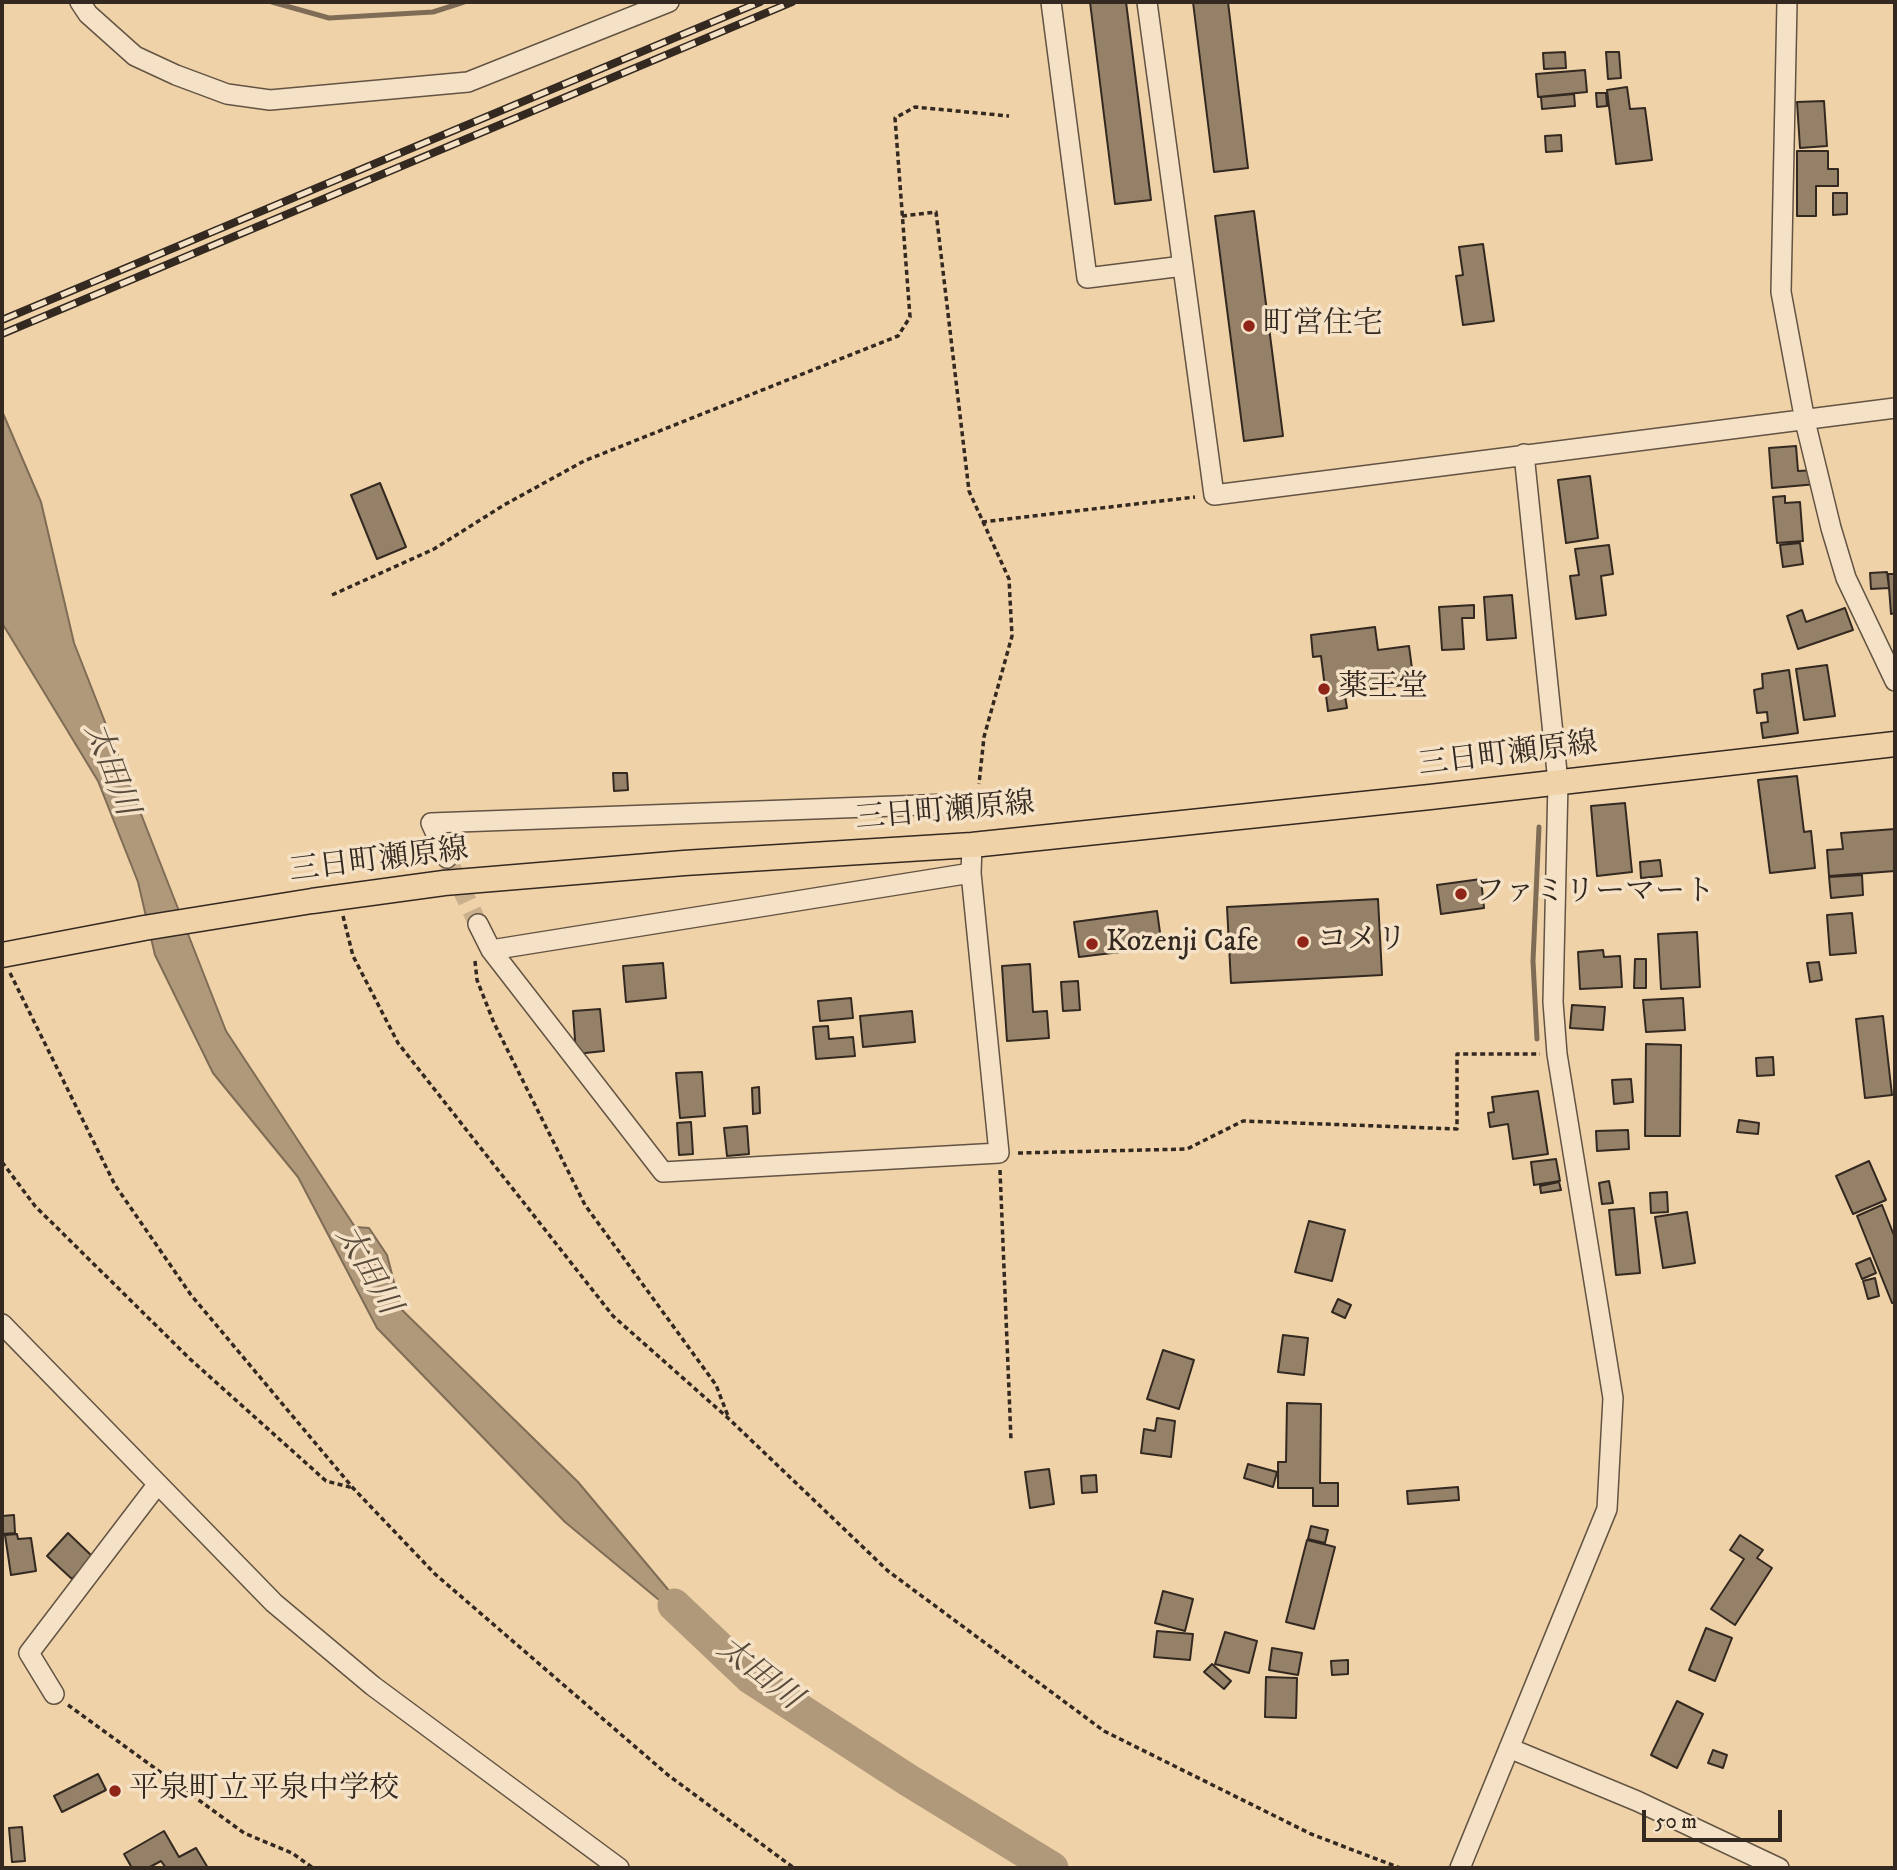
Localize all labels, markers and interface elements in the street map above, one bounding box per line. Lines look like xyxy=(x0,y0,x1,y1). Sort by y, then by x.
place label: 町営住宅 xyxy=(1263,308,1383,344)
marker: 町営住宅 xyxy=(1241,318,1257,334)
place label: 薬王堂 xyxy=(1338,671,1428,707)
marker: 薬王堂 xyxy=(1316,681,1332,697)
water label: 太田川 xyxy=(74,718,144,822)
street label: 三日町瀬原線 xyxy=(1416,727,1600,785)
street label: 三日町瀬原線 xyxy=(854,787,1036,839)
street label: 三日町瀬原線 xyxy=(287,833,471,891)
place label: ファミリーマート xyxy=(1475,876,1715,912)
marker: ファミリーマート xyxy=(1453,886,1469,902)
place label: コメリ xyxy=(1317,924,1407,960)
place label: Kozenji Cafe xyxy=(1106,926,1258,962)
marker: コメリ xyxy=(1295,934,1311,950)
marker: Kozenji Cafe xyxy=(1084,936,1100,952)
water label: 太田川 xyxy=(325,1220,407,1322)
water label: 太田川 xyxy=(708,1630,808,1720)
place label: 平泉町立平泉中学校 xyxy=(129,1773,399,1809)
marker: 平泉町立平泉中学校 xyxy=(107,1783,123,1799)
scale bar xyxy=(1645,1797,1785,1841)
text: 50 m xyxy=(1655,1809,1697,1835)

